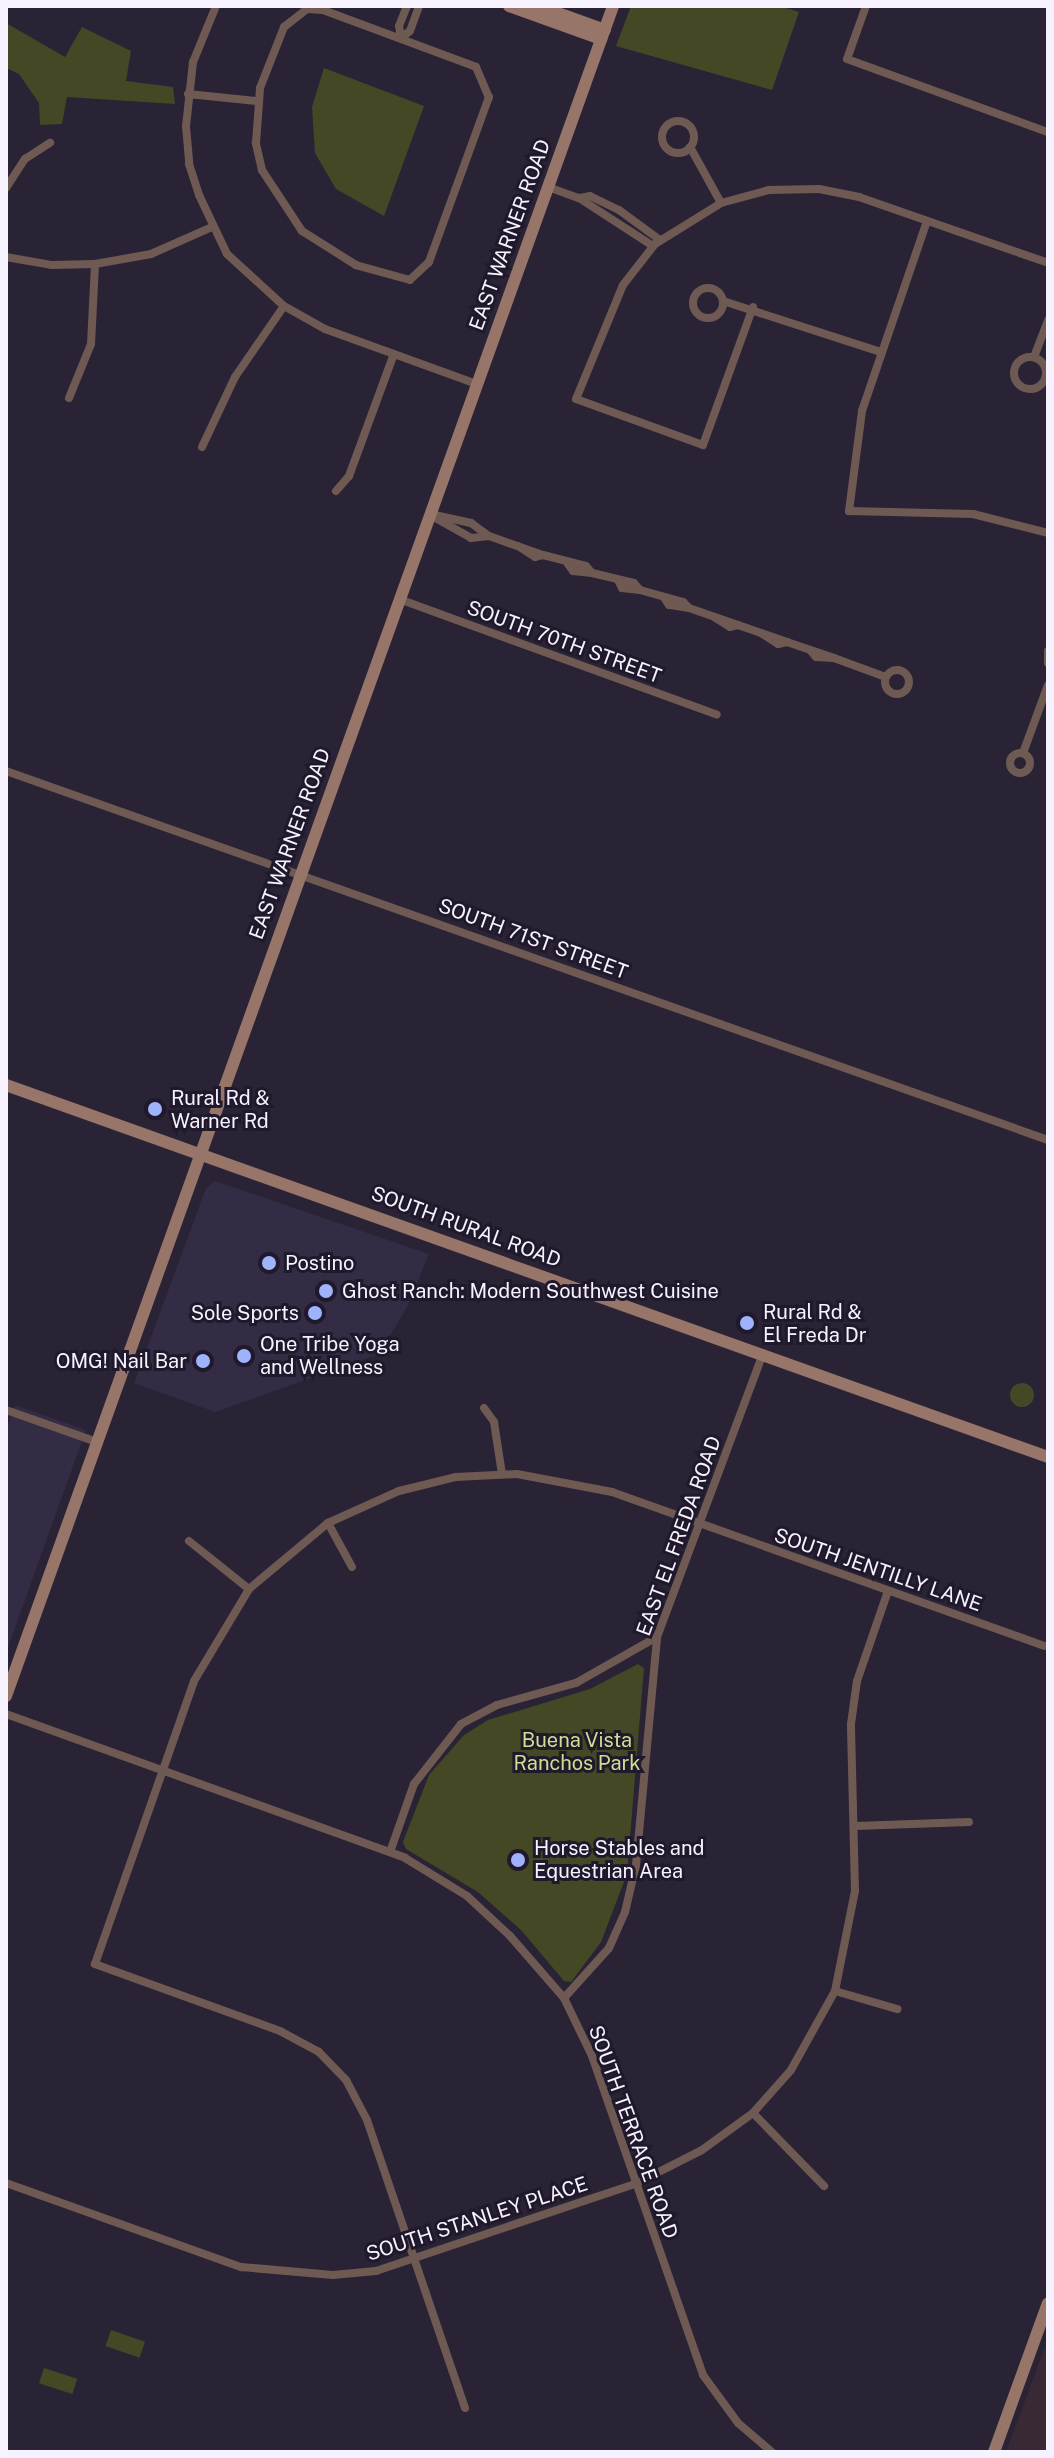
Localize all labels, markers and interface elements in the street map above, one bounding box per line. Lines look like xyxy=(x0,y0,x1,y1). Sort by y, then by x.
street label: EAST WARNER ROAD xyxy=(464,136,556,334)
street label: SOUTH 70TH STREET xyxy=(464,596,664,688)
street label: EAST WARNER ROAD xyxy=(244,745,336,943)
street label: SOUTH 71ST STREET xyxy=(435,894,631,984)
place label: Rural Rd & Warner Rd xyxy=(171,1086,270,1133)
marker: Rural Rd & Warner Rd xyxy=(146,1100,164,1118)
street label: SOUTH RURAL ROAD xyxy=(368,1181,564,1273)
place label: Postino xyxy=(285,1251,354,1275)
marker: Postino xyxy=(260,1254,278,1272)
place label: Ghost Ranch: Modern Southwest Cuisine xyxy=(342,1279,719,1303)
marker: Ghost Ranch: Modern Southwest Cuisine xyxy=(317,1282,335,1300)
place label: Rural Rd & El Freda Dr xyxy=(763,1300,866,1347)
place label: Sole Sports xyxy=(191,1301,299,1325)
marker: Sole Sports xyxy=(306,1304,324,1322)
marker: Rural Rd & El Freda Dr xyxy=(738,1314,756,1332)
place label: One Tribe Yoga and Wellness xyxy=(260,1332,400,1379)
marker: One Tribe Yoga and Wellness xyxy=(235,1347,253,1365)
place label: OMG! Nail Bar xyxy=(56,1349,187,1373)
marker: OMG! Nail Bar xyxy=(194,1352,212,1370)
street label: EAST EL FREDA ROAD xyxy=(632,1433,726,1639)
street label: SOUTH JENTILLY LANE xyxy=(771,1523,985,1617)
park label: Buena Vista Ranchos Park xyxy=(513,1729,641,1776)
place label: Horse Stables and Equestrian Area xyxy=(534,1836,705,1883)
marker: Horse Stables and Equestrian Area xyxy=(509,1851,527,1869)
street label: SOUTH TERRACE ROAD xyxy=(583,2022,683,2242)
street label: SOUTH STANLEY PLACE xyxy=(363,2172,591,2266)

